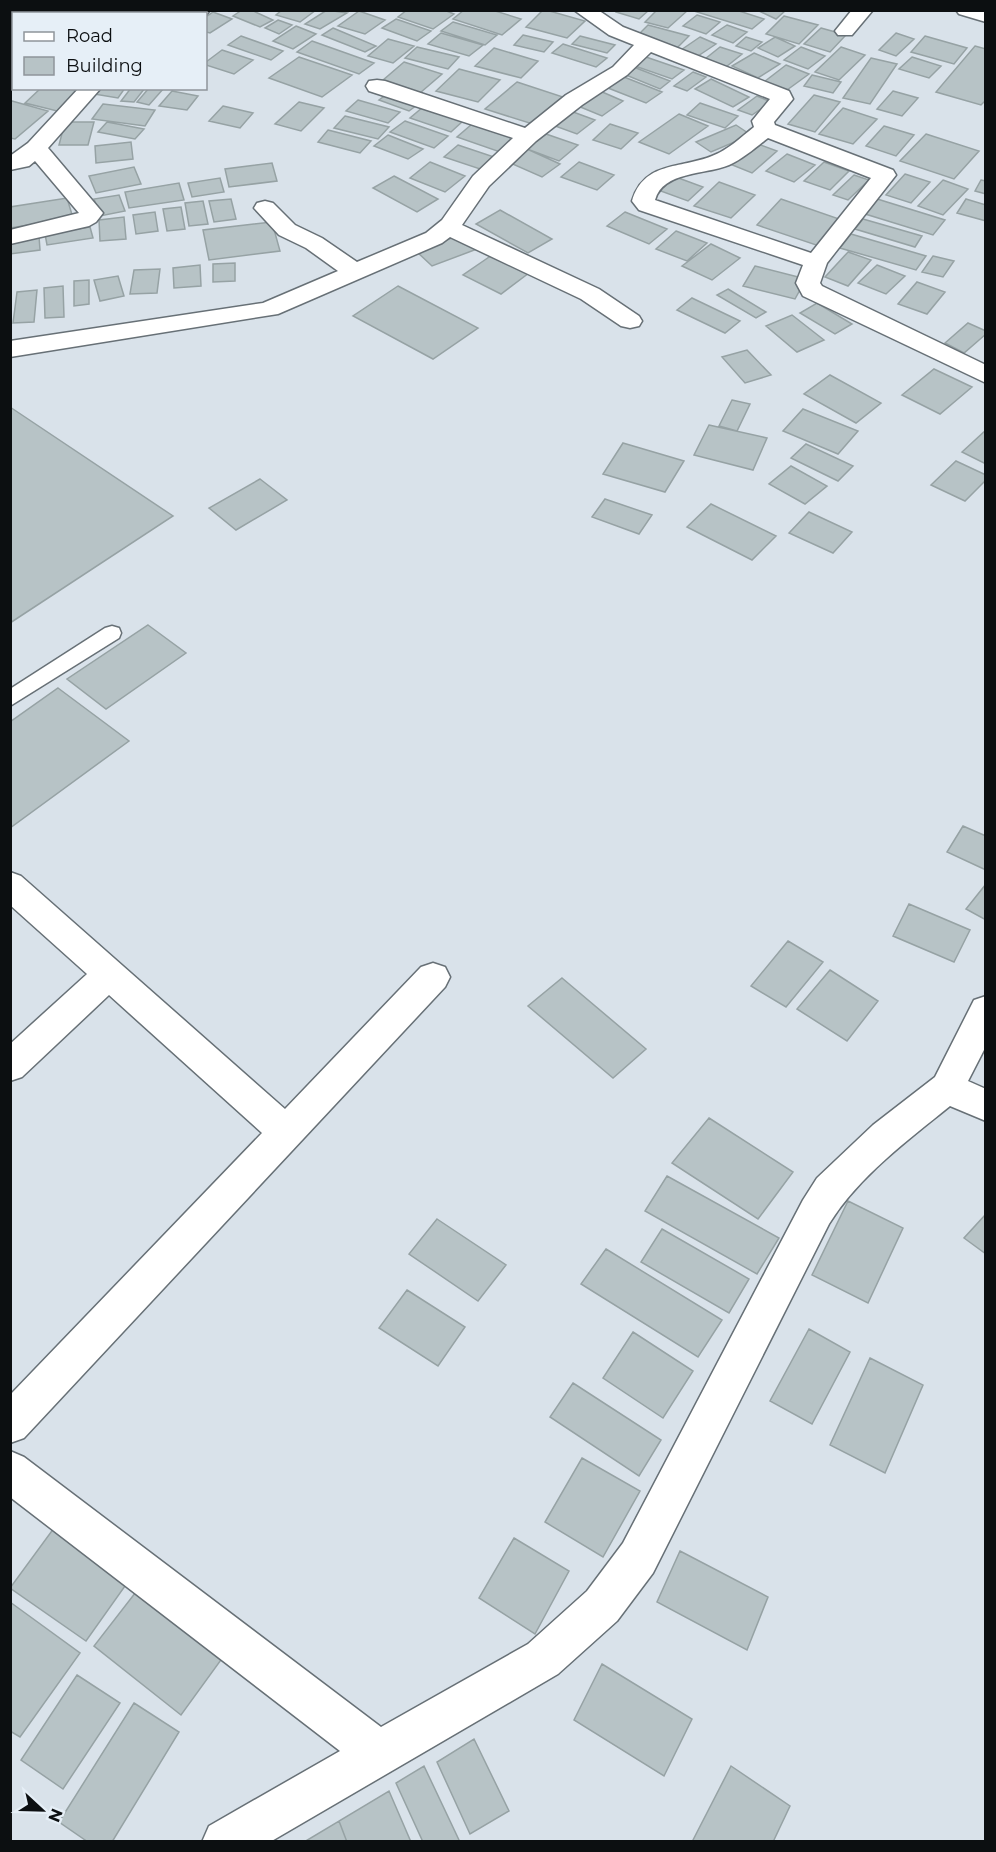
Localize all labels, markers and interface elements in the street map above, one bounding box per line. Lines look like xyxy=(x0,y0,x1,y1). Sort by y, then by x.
legend xyxy=(12,12,207,90)
text: Road xyxy=(66,25,113,47)
text: Building xyxy=(66,55,143,77)
north arrow xyxy=(12,1780,72,1840)
text: N xyxy=(44,1806,67,1825)

